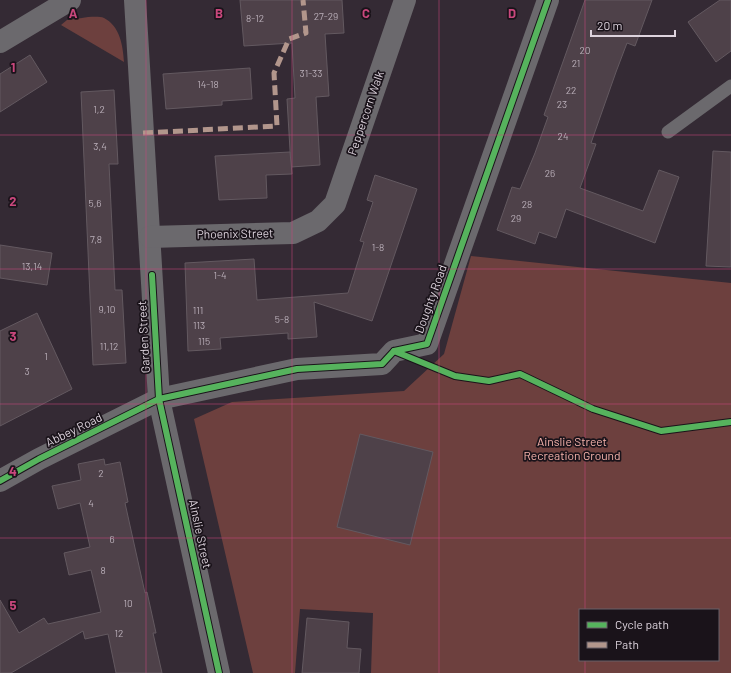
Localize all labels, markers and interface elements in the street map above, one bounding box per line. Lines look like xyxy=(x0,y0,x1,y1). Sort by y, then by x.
text: A xyxy=(69,5,78,21)
text: B xyxy=(215,5,223,21)
text: C xyxy=(362,5,370,21)
text: D xyxy=(508,5,516,21)
house number: 27-29 xyxy=(314,10,338,22)
house number: 8-12 xyxy=(246,12,264,24)
scale bar xyxy=(591,12,675,38)
text: 20 m xyxy=(597,18,623,32)
house number: 20 xyxy=(579,44,591,56)
house number: 21 xyxy=(572,57,580,69)
text: 1 xyxy=(11,59,15,75)
house number: 31-33 xyxy=(300,67,322,79)
street label: Peppercorn Walk xyxy=(344,69,386,157)
house number: 14-18 xyxy=(197,78,219,90)
house number: 22 xyxy=(566,84,576,96)
house number: 23 xyxy=(557,98,567,110)
house number: 1,2 xyxy=(93,103,105,115)
house number: 24 xyxy=(558,130,568,142)
house number: 3,4 xyxy=(93,140,107,152)
house number: 26 xyxy=(545,167,555,179)
text: 2 xyxy=(9,193,17,209)
house number: 5,6 xyxy=(89,197,101,209)
house number: 28 xyxy=(522,198,532,210)
house number: 29 xyxy=(511,212,521,224)
street label: Phoenix Street xyxy=(196,225,274,241)
house number: 7,8 xyxy=(90,233,102,245)
house number: 1-8 xyxy=(372,241,384,253)
house number: 13,14 xyxy=(22,260,42,272)
street label: Doughty Road xyxy=(411,262,449,335)
house number: 1-4 xyxy=(214,269,226,281)
street label: Garden Street xyxy=(134,301,152,374)
house number: 9,10 xyxy=(99,303,116,315)
house number: 111 xyxy=(193,304,203,316)
house number: 5-8 xyxy=(275,313,289,325)
house number: 113 xyxy=(193,319,205,331)
text: 3 xyxy=(9,328,17,344)
house number: 115 xyxy=(198,335,210,347)
house number: 11,12 xyxy=(100,340,118,352)
house number: 1 xyxy=(44,350,48,362)
house number: 3 xyxy=(24,365,30,377)
street label: Abbey Road xyxy=(43,409,104,449)
park label: Ainslie Street Recreation Ground xyxy=(523,434,621,462)
text: 4 xyxy=(9,463,17,479)
house number: 2 xyxy=(98,467,104,479)
house number: 4 xyxy=(88,497,94,509)
street label: Ainslie Street xyxy=(187,498,215,569)
house number: 6 xyxy=(109,533,115,545)
house number: 8 xyxy=(100,564,106,576)
text: 5 xyxy=(9,597,17,613)
house number: 10 xyxy=(123,597,133,609)
legend xyxy=(579,609,719,661)
text: Cycle path xyxy=(615,617,669,631)
house number: 12 xyxy=(115,627,123,639)
text: Path xyxy=(615,637,639,651)

